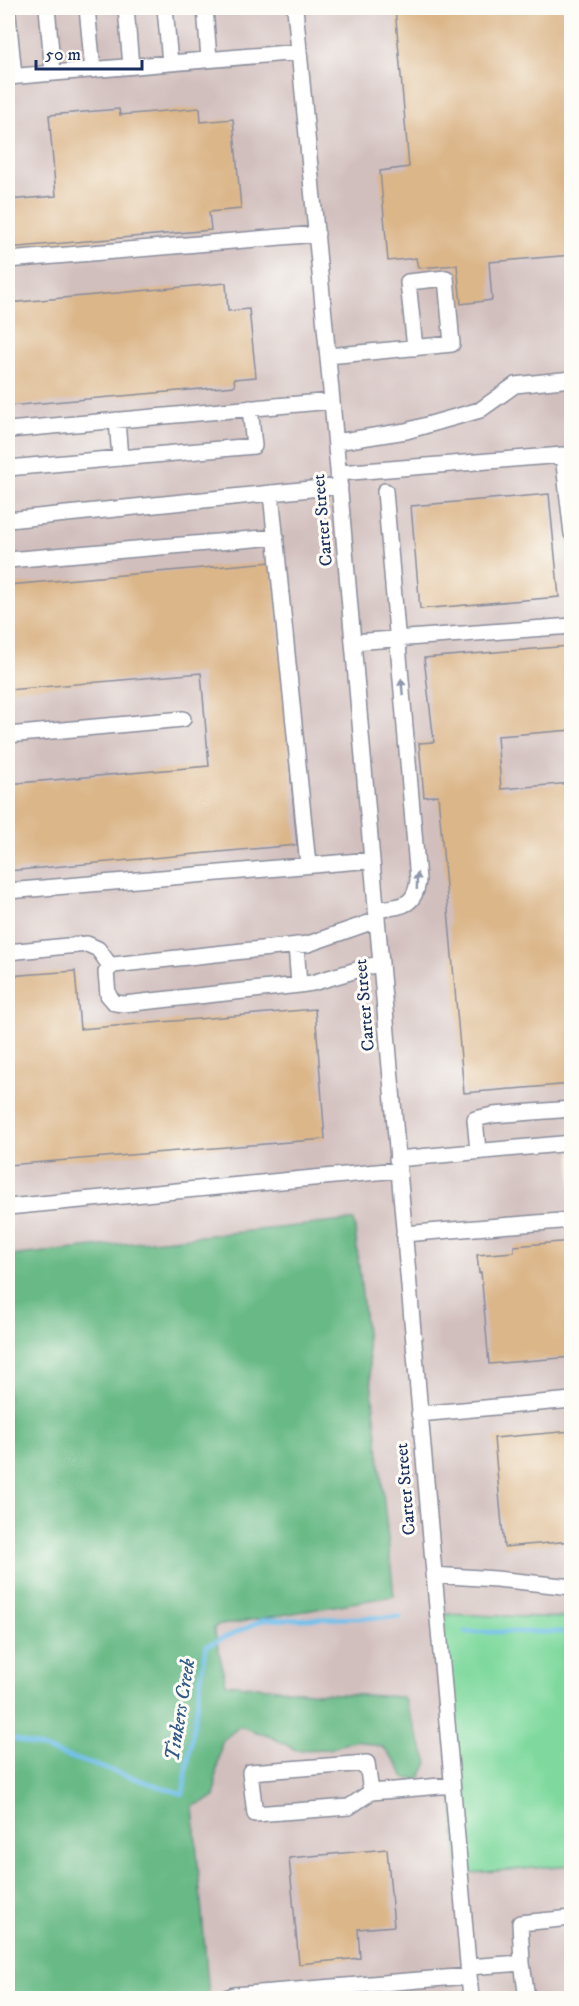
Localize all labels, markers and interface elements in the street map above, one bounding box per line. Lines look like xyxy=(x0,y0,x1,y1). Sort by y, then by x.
scale bar xyxy=(36,33,142,71)
text: 50 m xyxy=(45,44,81,66)
street label: Carter Street xyxy=(308,473,338,567)
one-way arrow xyxy=(397,677,407,696)
one-way arrow xyxy=(413,871,422,890)
street label: Carter Street xyxy=(350,958,380,1052)
street label: Carter Street xyxy=(391,1442,421,1536)
water label: Tinkers Creek xyxy=(161,1656,202,1763)

